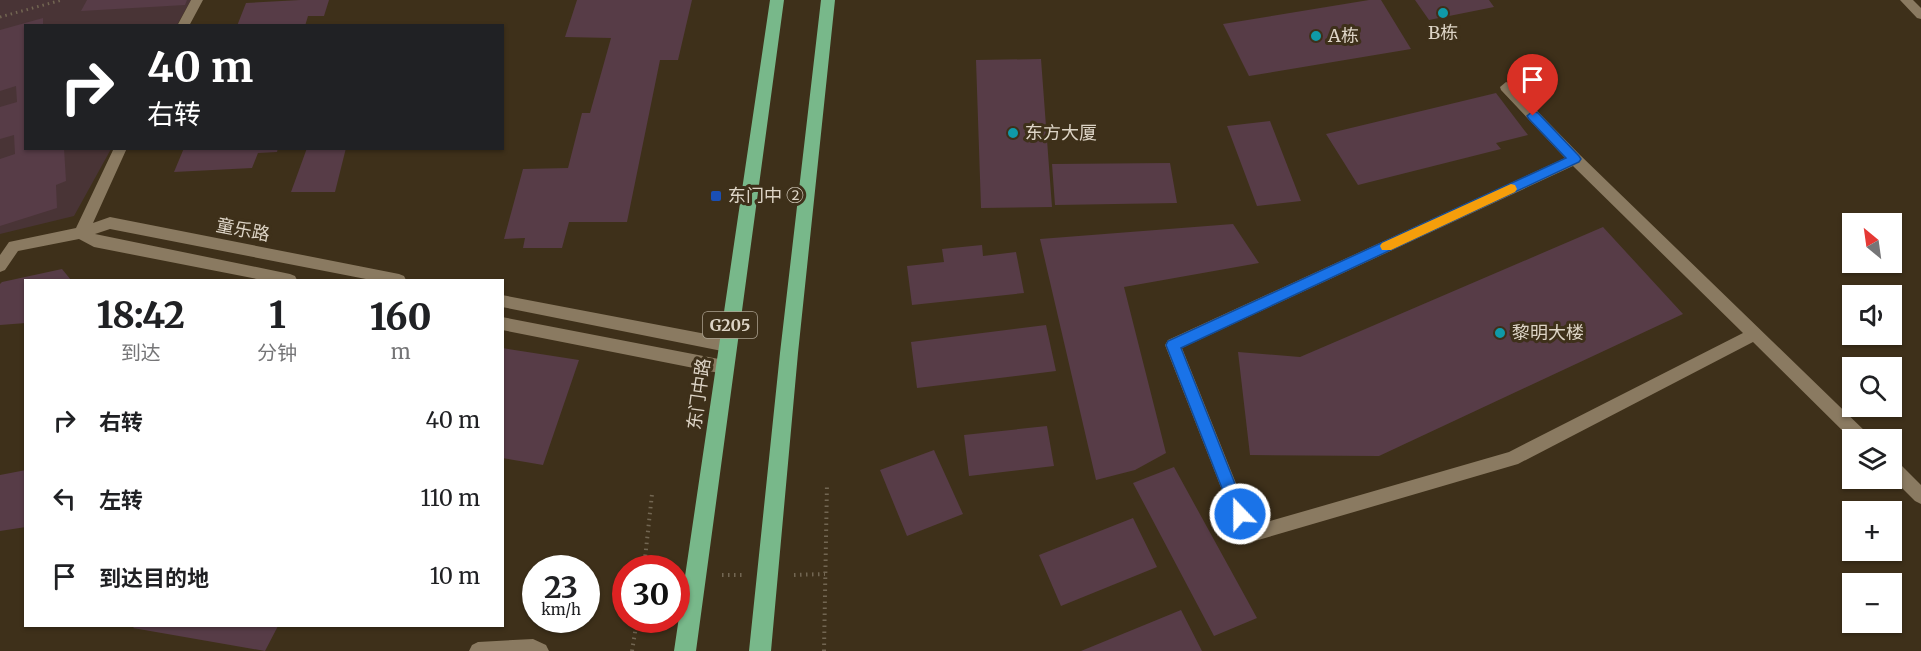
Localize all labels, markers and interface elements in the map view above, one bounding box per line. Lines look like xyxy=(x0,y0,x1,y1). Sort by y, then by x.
marker: B栋 xyxy=(1436,6,1450,20)
place label: B栋 xyxy=(1428,21,1458,44)
place label: A栋 xyxy=(1327,24,1359,47)
marker: A栋 xyxy=(1309,29,1323,43)
text: 40 m xyxy=(147,41,253,93)
icon: right xyxy=(48,48,126,126)
pin xyxy=(1507,54,1558,116)
icon: arrive xyxy=(1516,63,1549,96)
text: 右转 xyxy=(147,97,201,131)
place label: 东方大厦 xyxy=(1025,121,1097,144)
marker: 东方大厦 xyxy=(1006,126,1020,140)
place label: 东门中 ② xyxy=(728,184,804,207)
marker: 东门中 ② xyxy=(709,189,723,203)
street label: 童乐路 xyxy=(214,213,272,246)
north arrow xyxy=(1842,213,1902,273)
map controls xyxy=(1842,213,1902,633)
button: sound xyxy=(1842,285,1902,345)
text: 18:42 xyxy=(96,293,185,338)
text: 1 xyxy=(269,293,286,338)
text: 160 xyxy=(370,295,432,340)
road number: G205 xyxy=(703,312,757,338)
place label: 黎明大楼 xyxy=(1512,321,1584,344)
marker: 黎明大楼 xyxy=(1493,326,1507,340)
text: m xyxy=(391,339,411,364)
text: 到达 xyxy=(121,340,161,365)
text: 分钟 xyxy=(257,340,297,365)
street label: 东门中路 xyxy=(682,357,715,431)
button: search xyxy=(1842,357,1902,417)
icon: right xyxy=(48,404,81,437)
text: 40 m xyxy=(425,406,480,434)
text: 右转 xyxy=(99,408,143,436)
button: layers xyxy=(1842,429,1902,489)
icon: left xyxy=(48,482,81,515)
position arrow xyxy=(1208,482,1272,546)
text: 110 m xyxy=(421,484,480,512)
text: 左转 xyxy=(99,486,143,514)
button: + xyxy=(1842,501,1902,561)
speed limit sign: 30 xyxy=(612,555,690,633)
icon: arrive xyxy=(48,560,81,593)
text: 10 m xyxy=(430,562,480,590)
text: 到达目的地 xyxy=(99,564,209,592)
text: 23 xyxy=(544,568,578,606)
button: − xyxy=(1842,573,1902,633)
text: km/h xyxy=(541,600,581,619)

